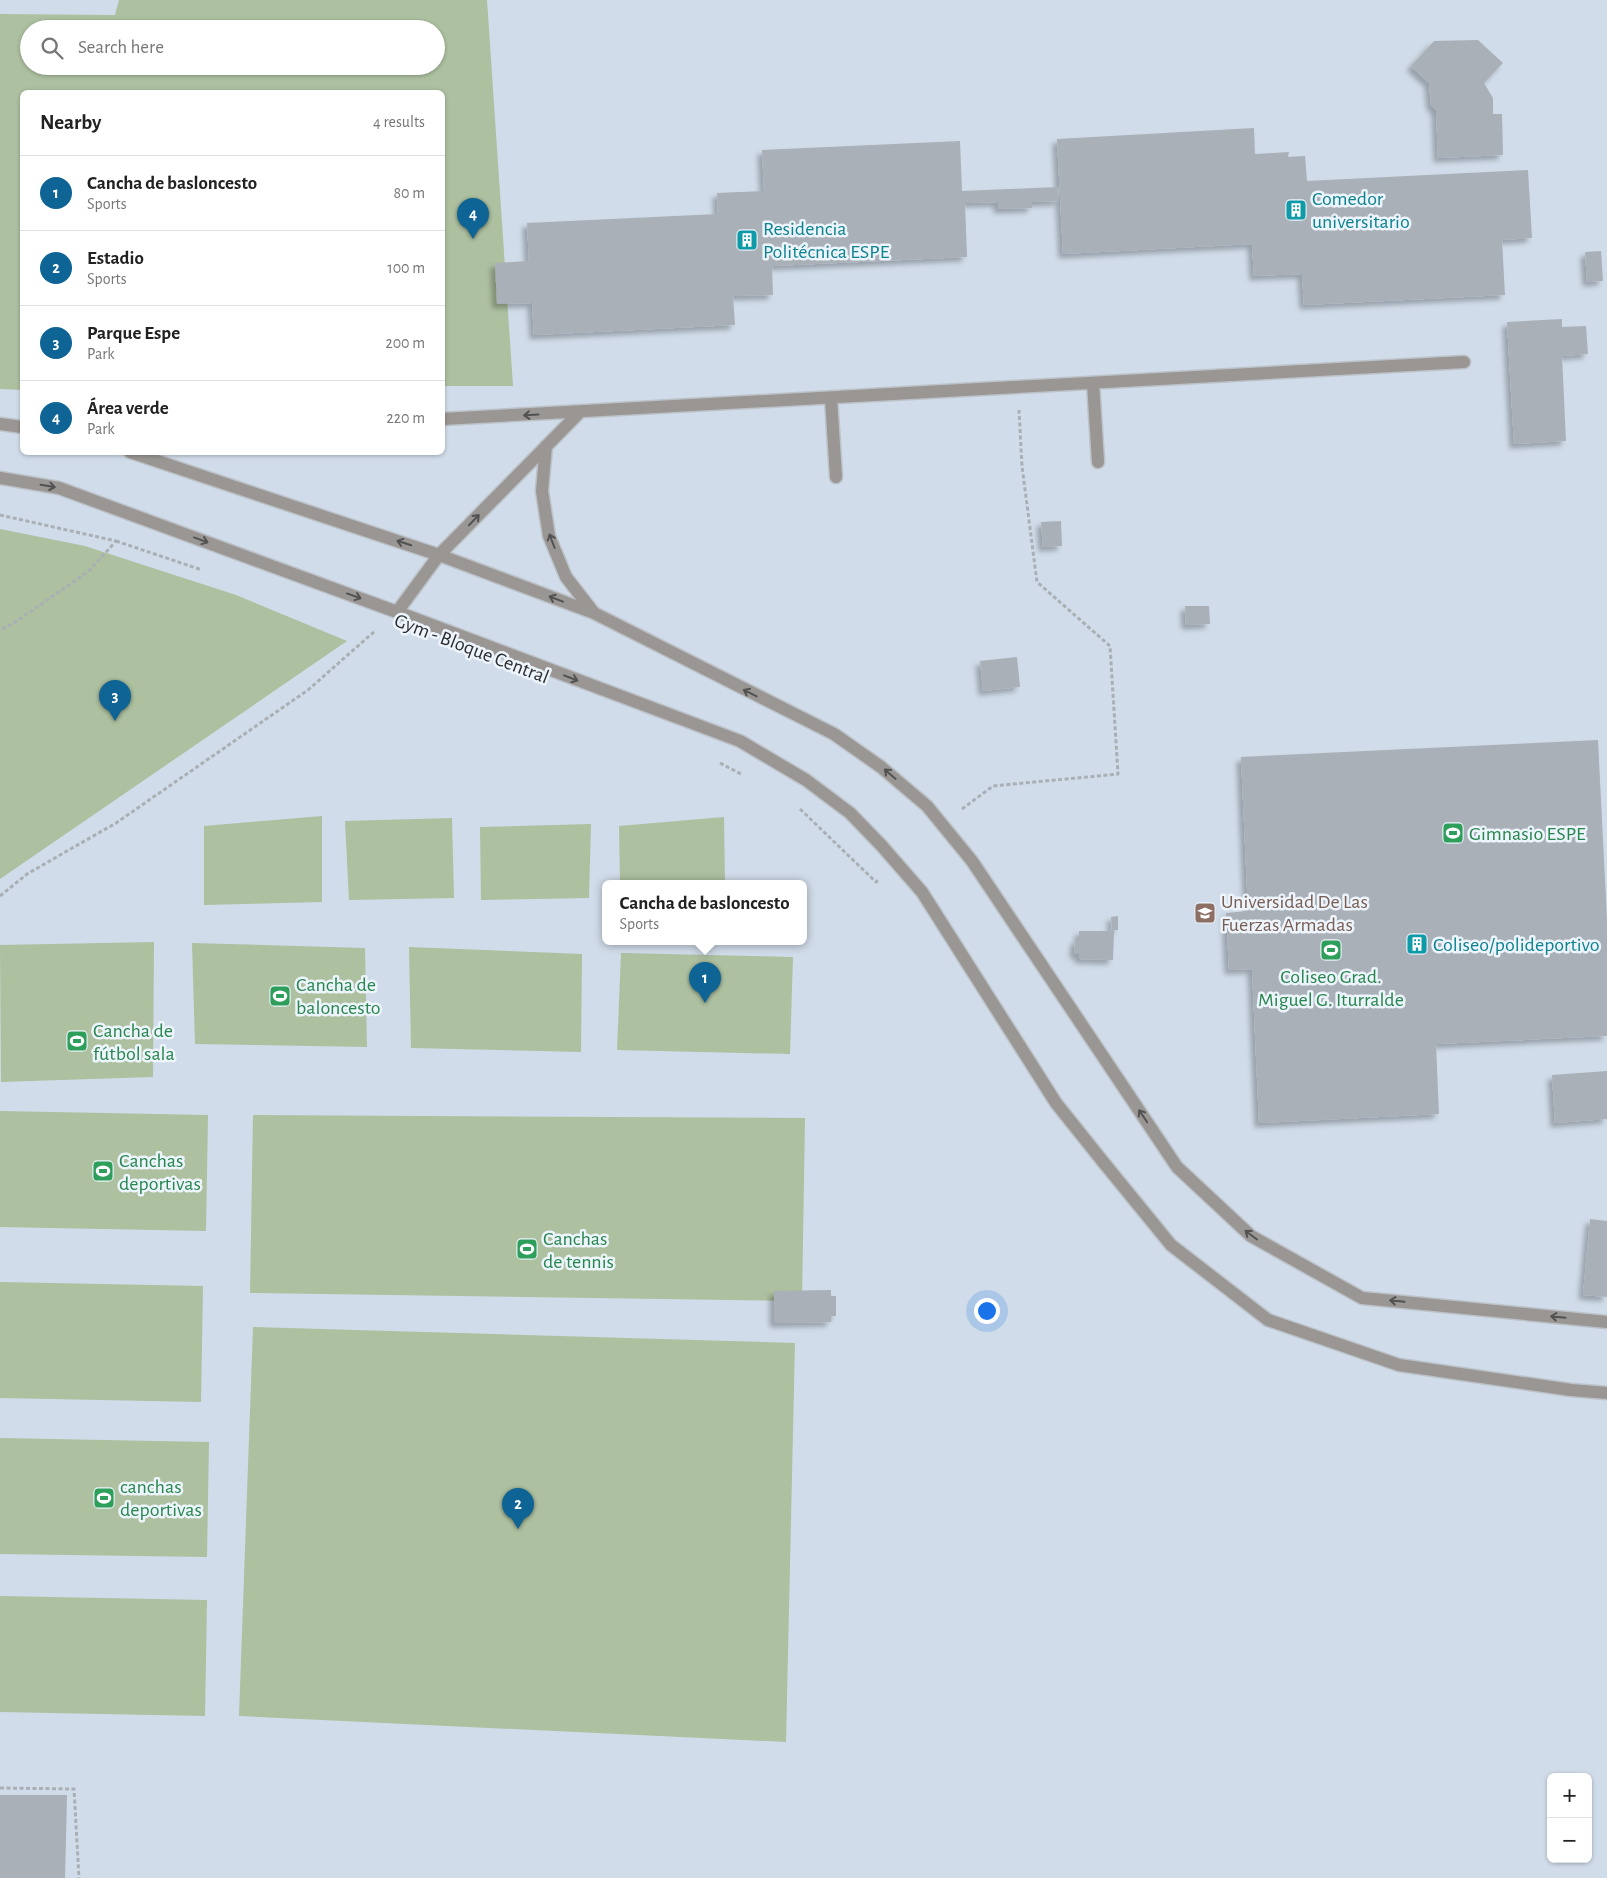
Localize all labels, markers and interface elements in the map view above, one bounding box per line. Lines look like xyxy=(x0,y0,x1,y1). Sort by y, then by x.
search box xyxy=(20,20,445,75)
icon: search xyxy=(38,34,66,62)
text: Search here xyxy=(78,38,164,57)
text: Nearby xyxy=(40,112,101,133)
text: 4 results xyxy=(373,114,425,130)
text: Cancha de basloncesto xyxy=(87,174,257,193)
text: 1 xyxy=(53,185,59,201)
text: 80 m xyxy=(394,185,425,201)
place label: Comedor universitario xyxy=(1312,189,1410,232)
text: Sports xyxy=(87,196,127,212)
pin: 4 xyxy=(457,198,489,239)
building icon: Comedor universitario xyxy=(1284,198,1308,222)
place label: Residencia Politécnica ESPE xyxy=(763,219,890,262)
building icon: Residencia Politécnica ESPE xyxy=(735,228,759,252)
text: Estadio xyxy=(87,249,144,268)
text: 2 xyxy=(52,260,60,276)
text: 100 m xyxy=(387,260,425,276)
text: Sports xyxy=(87,271,127,287)
text: Parque Espe xyxy=(87,324,180,343)
text: 3 xyxy=(53,335,59,351)
text: 200 m xyxy=(385,335,425,351)
text: Park xyxy=(87,346,115,362)
text: Área verde xyxy=(87,399,169,418)
text: 4 xyxy=(52,410,60,426)
text: 220 m xyxy=(387,410,425,426)
one-way arrow xyxy=(523,410,539,419)
text: Park xyxy=(87,421,115,437)
one-way arrow xyxy=(40,481,56,491)
one-way arrow xyxy=(467,515,479,527)
one-way arrow xyxy=(547,534,556,549)
one-way arrow xyxy=(193,536,208,545)
one-way arrow xyxy=(396,538,412,548)
one-way arrow xyxy=(346,592,361,601)
one-way arrow xyxy=(549,594,565,603)
street label: Gym - Bloque Central xyxy=(392,610,552,688)
one-way arrow xyxy=(563,674,579,683)
pin: 3 xyxy=(99,680,131,721)
one-way arrow xyxy=(743,688,758,697)
one-way arrow xyxy=(883,769,896,780)
sports icon: Gimnasio ESPE xyxy=(1441,821,1465,845)
place label: Gimnasio ESPE xyxy=(1469,824,1586,844)
popup xyxy=(602,880,807,945)
place label: Universidad De Las Fuerzas Armadas xyxy=(1221,892,1368,935)
text: Cancha de basloncesto xyxy=(619,894,790,913)
school or university icon: Universidad De Las Fuerzas Armadas xyxy=(1193,901,1217,925)
text: Sports xyxy=(619,916,659,932)
building icon: Coliseo/polideportivo xyxy=(1405,932,1429,956)
place label: Coliseo/polideportivo xyxy=(1433,935,1600,955)
sports icon: Coliseo Grad. Miguel G. Iturralde xyxy=(1319,938,1343,962)
pin: 1 xyxy=(689,962,721,1003)
place label: Coliseo Grad. Miguel G. Iturralde xyxy=(1258,967,1404,1010)
place label: Cancha de baloncesto xyxy=(296,975,381,1018)
sports icon: Cancha de baloncesto xyxy=(268,984,292,1008)
place label: Cancha de fútbol sala xyxy=(93,1021,175,1064)
sports icon: Cancha de fútbol sala xyxy=(65,1029,89,1053)
one-way arrow xyxy=(1137,1109,1147,1123)
place label: Canchas deportivas xyxy=(119,1151,201,1194)
sports icon: Canchas deportivas xyxy=(91,1159,115,1183)
place label: Canchas de tennis xyxy=(543,1229,614,1272)
one-way arrow xyxy=(1244,1230,1258,1240)
sports icon: Canchas de tennis xyxy=(515,1237,539,1261)
one-way arrow xyxy=(1389,1296,1405,1306)
your location xyxy=(974,1298,1000,1324)
one-way arrow xyxy=(1551,1312,1567,1322)
place label: canchas deportivas xyxy=(120,1477,202,1520)
sports icon: canchas deportivas xyxy=(92,1486,116,1510)
pin: 2 xyxy=(502,1488,534,1529)
map controls xyxy=(1547,1773,1592,1863)
button: + xyxy=(1547,1773,1592,1818)
button: − xyxy=(1547,1818,1592,1863)

